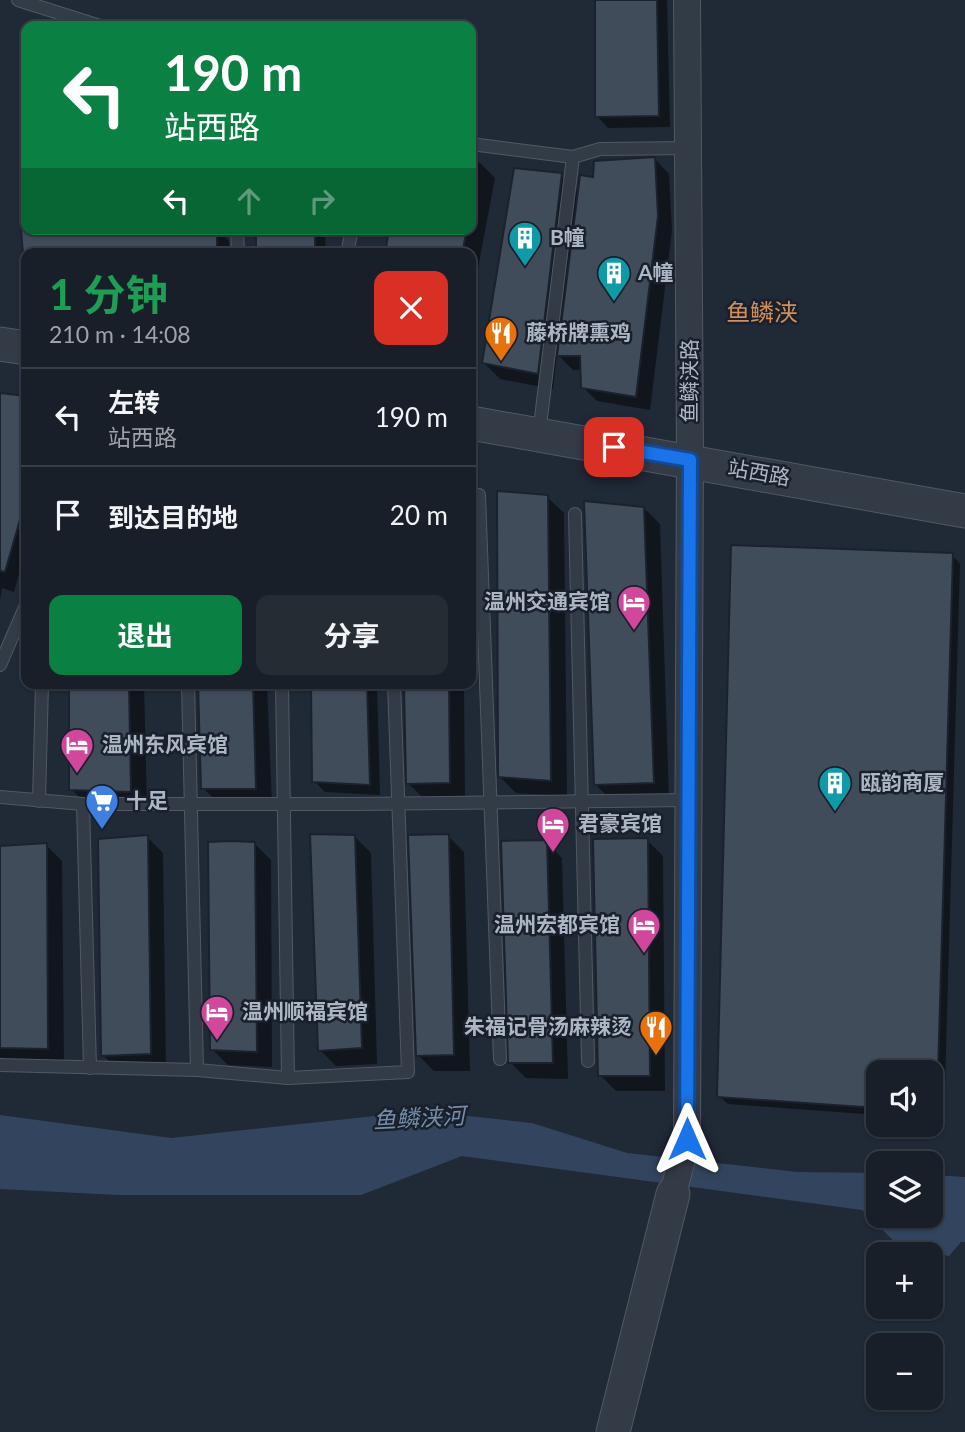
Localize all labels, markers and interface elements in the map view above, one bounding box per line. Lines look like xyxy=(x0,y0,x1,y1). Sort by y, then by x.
text: 190 m xyxy=(164,43,302,101)
icon: left xyxy=(49,49,140,140)
text: 站西路 xyxy=(164,107,260,146)
icon: left xyxy=(157,182,195,220)
icon: ahead xyxy=(230,182,268,220)
icon: right xyxy=(303,182,341,220)
building icon: B幢 xyxy=(506,219,544,268)
place label: B幢 xyxy=(550,224,585,249)
building icon: A幢 xyxy=(595,254,633,303)
place label: A幢 xyxy=(637,259,674,284)
text: 1 分钟 xyxy=(49,269,168,319)
button: close xyxy=(374,271,448,345)
district label: 鱼鳞浃 xyxy=(726,297,798,326)
restaurant icon: 藤桥牌熏鸡 xyxy=(482,314,520,363)
place label: 藤桥牌熏鸡 xyxy=(526,319,631,344)
text: 210 m · 14:08 xyxy=(49,320,191,348)
street label: 鱼鳞浃路 xyxy=(676,339,701,423)
text: 左转 xyxy=(108,386,160,418)
icon: left xyxy=(49,398,87,436)
text: 190 m xyxy=(375,401,448,433)
pin xyxy=(584,417,644,477)
text: 站西路 xyxy=(108,423,177,451)
icon: arrive xyxy=(595,428,633,466)
street label: 站西路 xyxy=(726,454,792,489)
icon: arrive xyxy=(49,496,87,534)
text: 20 m xyxy=(390,499,448,531)
text: 到达目的地 xyxy=(108,501,238,533)
hotel icon: 温州交通宾馆 xyxy=(615,583,653,632)
place label: 温州交通宾馆 xyxy=(484,588,610,613)
button: 退出 xyxy=(49,595,242,675)
button: 分享 xyxy=(256,595,448,675)
hotel icon: 温州东风宾馆 xyxy=(58,726,96,775)
place label: 温州东风宾馆 xyxy=(102,731,228,756)
building icon: 瓯韵商厦 xyxy=(816,764,854,813)
place label: 瓯韵商厦 xyxy=(860,769,944,794)
supermarket icon: 十足 xyxy=(83,782,121,831)
place label: 十足 xyxy=(126,787,168,812)
hotel icon: 君豪宾馆 xyxy=(534,805,572,854)
place label: 君豪宾馆 xyxy=(578,810,662,835)
hotel icon: 温州宏都宾馆 xyxy=(625,906,663,955)
place label: 温州宏都宾馆 xyxy=(494,911,620,936)
hotel icon: 温州顺福宾馆 xyxy=(198,993,236,1042)
place label: 温州顺福宾馆 xyxy=(242,998,368,1023)
restaurant icon: 朱福记骨汤麻辣烫 xyxy=(637,1008,675,1057)
place label: 朱福记骨汤麻辣烫 xyxy=(464,1013,632,1038)
map controls xyxy=(866,1060,943,1410)
button: sound xyxy=(866,1060,943,1137)
water label: 鱼鳞浃河 xyxy=(372,1100,470,1133)
position arrow xyxy=(650,1102,724,1176)
button: layers xyxy=(866,1151,943,1228)
button: + xyxy=(866,1242,943,1319)
button: − xyxy=(866,1333,943,1410)

